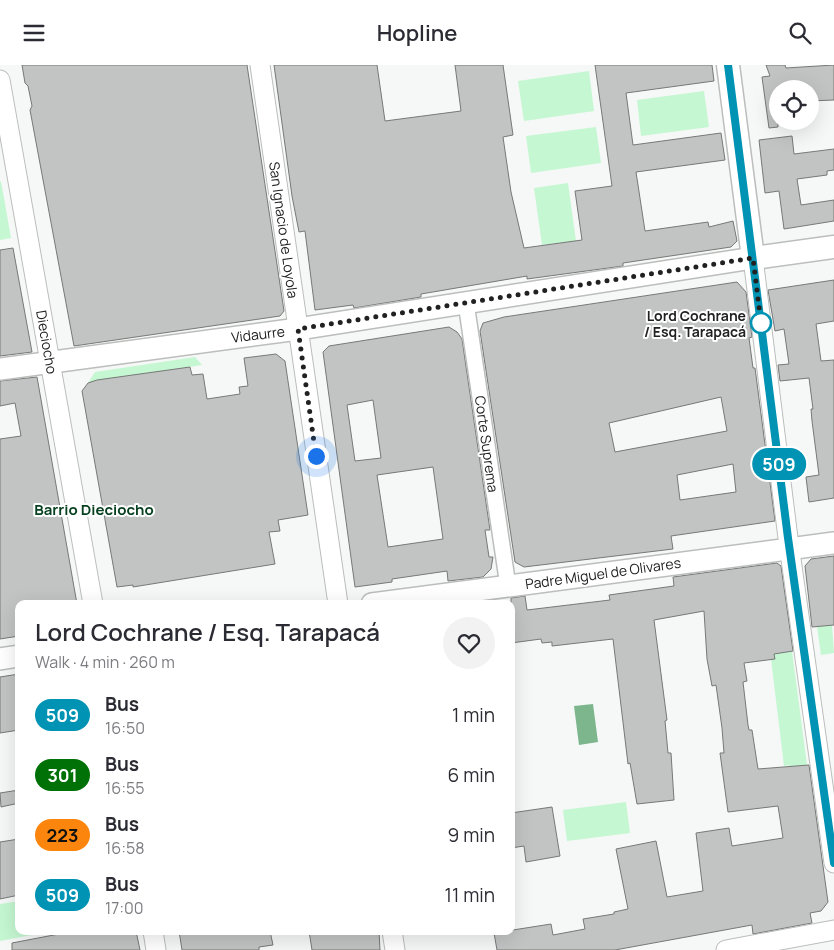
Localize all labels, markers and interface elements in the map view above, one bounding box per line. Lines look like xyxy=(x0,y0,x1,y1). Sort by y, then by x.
text: Hopline xyxy=(377,18,457,48)
icon: menu xyxy=(20,19,48,47)
icon: search xyxy=(786,19,814,47)
map controls xyxy=(769,80,819,130)
button: locate xyxy=(769,80,819,130)
street label: San Ignacio de Loyola xyxy=(265,160,303,300)
place label: Lord Cochrane / Esq. Tarapacá xyxy=(644,306,746,341)
street label: Dieciocho xyxy=(32,309,62,375)
marker: Lord Cochrane / Esq. Tarapacá xyxy=(750,312,772,334)
street label: Vidaurre xyxy=(230,321,286,347)
street label: Corte Suprema xyxy=(471,394,503,494)
your location xyxy=(304,444,329,469)
line badge: 509 xyxy=(750,448,808,480)
text: 509 xyxy=(762,452,796,476)
district label: Barrio Dieciocho xyxy=(34,499,154,520)
street label: Padre Miguel de Olivares xyxy=(524,553,682,593)
text: Lord Cochrane / Esq. Tarapacá xyxy=(35,615,380,648)
button: heart xyxy=(443,617,495,669)
text: Walk · 4 min · 260 m xyxy=(35,651,175,673)
text: Bus xyxy=(105,691,139,717)
text: 1 min xyxy=(452,702,495,728)
text: 509 xyxy=(46,703,79,727)
text: 16:50 xyxy=(105,717,145,739)
text: Bus xyxy=(105,751,139,777)
text: 6 min xyxy=(448,762,495,788)
text: 301 xyxy=(47,763,78,787)
text: 16:55 xyxy=(105,777,144,799)
text: Bus xyxy=(105,811,139,837)
text: 9 min xyxy=(448,822,495,848)
text: 223 xyxy=(47,823,78,847)
text: 16:58 xyxy=(105,837,144,859)
text: Bus xyxy=(105,871,139,897)
text: 11 min xyxy=(445,882,495,908)
text: 509 xyxy=(46,883,79,907)
text: 17:00 xyxy=(105,897,144,919)

